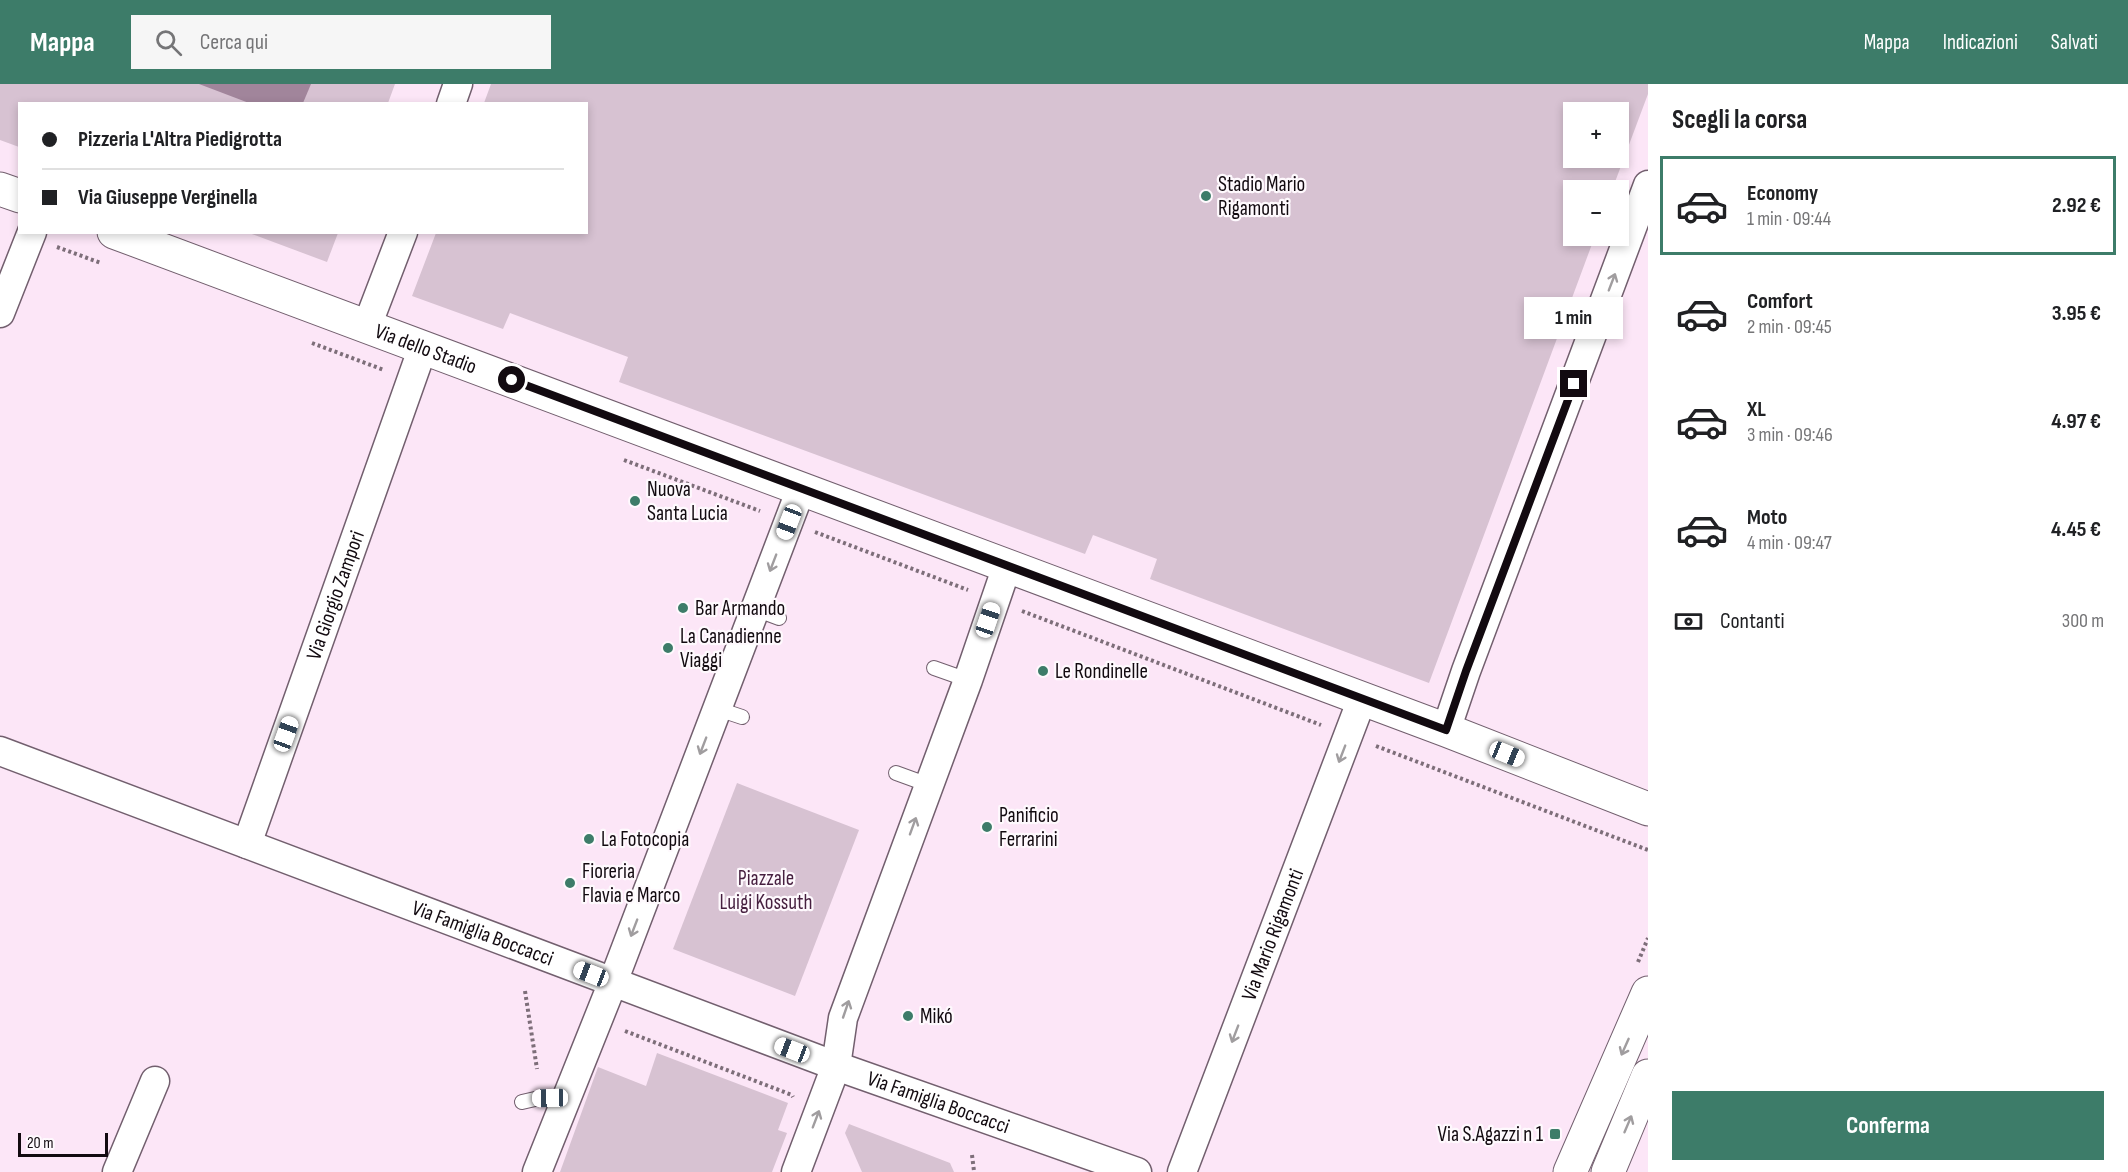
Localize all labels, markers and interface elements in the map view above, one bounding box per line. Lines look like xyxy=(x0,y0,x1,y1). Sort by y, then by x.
search box xyxy=(131,15,551,69)
text: Mappa xyxy=(30,26,95,59)
icon: search xyxy=(152,26,185,59)
text: Cerca qui xyxy=(200,29,268,56)
text: Mappa xyxy=(1864,30,1910,55)
text: Indicazioni xyxy=(1943,30,2018,55)
text: Salvati xyxy=(2051,30,2098,55)
map controls xyxy=(1563,102,1629,246)
button: + xyxy=(1563,102,1629,168)
text: Scegli la corsa xyxy=(1672,104,1807,136)
text: Pizzeria L'Altra Piedigrotta xyxy=(78,126,282,153)
place label: Stadio Mario Rigamonti xyxy=(1218,172,1305,221)
icon: car xyxy=(1675,179,1729,233)
button: − xyxy=(1563,180,1629,246)
text: Economy xyxy=(1747,180,1818,207)
text: Via Giuseppe Verginella xyxy=(78,184,258,211)
marker: Stadio Mario Rigamonti xyxy=(1199,189,1213,203)
text: 2.92 € xyxy=(2052,192,2101,219)
text: 1 min · 09:44 xyxy=(1747,207,1831,231)
one-way arrow xyxy=(1607,273,1618,291)
icon: car xyxy=(1675,287,1729,341)
text: Comfort xyxy=(1747,288,1813,315)
callout: 1 min xyxy=(1524,297,1624,339)
text: 3.95 € xyxy=(2052,300,2101,327)
text: 1 min xyxy=(1555,306,1592,330)
text: 2 min · 09:45 xyxy=(1747,315,1832,339)
street label: Via dello Stadio xyxy=(372,318,480,379)
route start xyxy=(498,366,525,393)
route end xyxy=(1560,370,1587,397)
icon: car xyxy=(1675,395,1729,449)
text: XL xyxy=(1747,396,1766,423)
text: 4.97 € xyxy=(2051,408,2101,435)
text: 3 min · 09:46 xyxy=(1747,423,1833,447)
place label: Nuova Santa Lucia xyxy=(647,477,728,526)
marker: Nuova Santa Lucia xyxy=(628,494,642,508)
car xyxy=(774,502,804,542)
icon: car xyxy=(1675,503,1729,557)
text: Moto xyxy=(1747,504,1787,531)
text: 4.45 € xyxy=(2051,516,2101,543)
street label: Via Giorgio Zampori xyxy=(301,527,369,663)
text: 4 min · 09:47 xyxy=(1747,531,1832,555)
one-way arrow xyxy=(767,554,778,572)
place label: Bar Armando xyxy=(695,596,785,621)
car xyxy=(974,600,1002,640)
marker: Bar Armando xyxy=(676,601,690,615)
icon: cash xyxy=(1672,605,1705,638)
text: Contanti xyxy=(1720,608,1785,635)
text: 300 m xyxy=(2062,609,2104,633)
place label: La Canadienne Viaggi xyxy=(680,624,782,673)
marker: La Canadienne Viaggi xyxy=(661,641,675,655)
place label: Le Rondinelle xyxy=(1055,659,1148,684)
marker: Le Rondinelle xyxy=(1036,664,1050,678)
car xyxy=(271,714,301,754)
one-way arrow xyxy=(697,736,708,754)
car xyxy=(1487,739,1527,769)
one-way arrow xyxy=(1336,744,1347,763)
place label: Panificio Ferrarini xyxy=(999,803,1059,852)
one-way arrow xyxy=(909,817,920,836)
marker: Panificio Ferrarini xyxy=(980,820,994,834)
place label: La Fotocopia xyxy=(601,827,689,852)
marker: La Fotocopia xyxy=(582,832,596,846)
place label: Fioreria Flavia e Marco xyxy=(582,859,680,908)
street label: Via Mario Rigamonti xyxy=(1236,865,1309,1004)
park label: Piazzale Luigi Kossuth xyxy=(720,866,812,915)
marker: Fioreria Flavia e Marco xyxy=(563,876,577,890)
street label: Via Famiglia Boccacci xyxy=(409,895,557,971)
one-way arrow xyxy=(627,918,638,937)
car xyxy=(571,959,611,989)
one-way arrow xyxy=(842,1000,853,1019)
place label: Mikó xyxy=(920,1004,953,1029)
marker: Mikó xyxy=(901,1009,915,1023)
one-way arrow xyxy=(1228,1024,1239,1043)
car xyxy=(772,1035,812,1065)
one-way arrow xyxy=(1618,1037,1630,1055)
street label: Via Famiglia Boccacci xyxy=(864,1066,1013,1139)
car xyxy=(532,1089,568,1107)
button: Conferma xyxy=(1672,1091,2104,1160)
one-way arrow xyxy=(812,1110,823,1129)
one-way arrow xyxy=(1623,1115,1634,1134)
place label: Via S.Agazzi n 1 xyxy=(1438,1122,1544,1147)
marker: Via S.Agazzi n 1 xyxy=(1548,1127,1562,1141)
scale bar xyxy=(18,1130,108,1158)
text: 20 m xyxy=(27,1134,54,1153)

